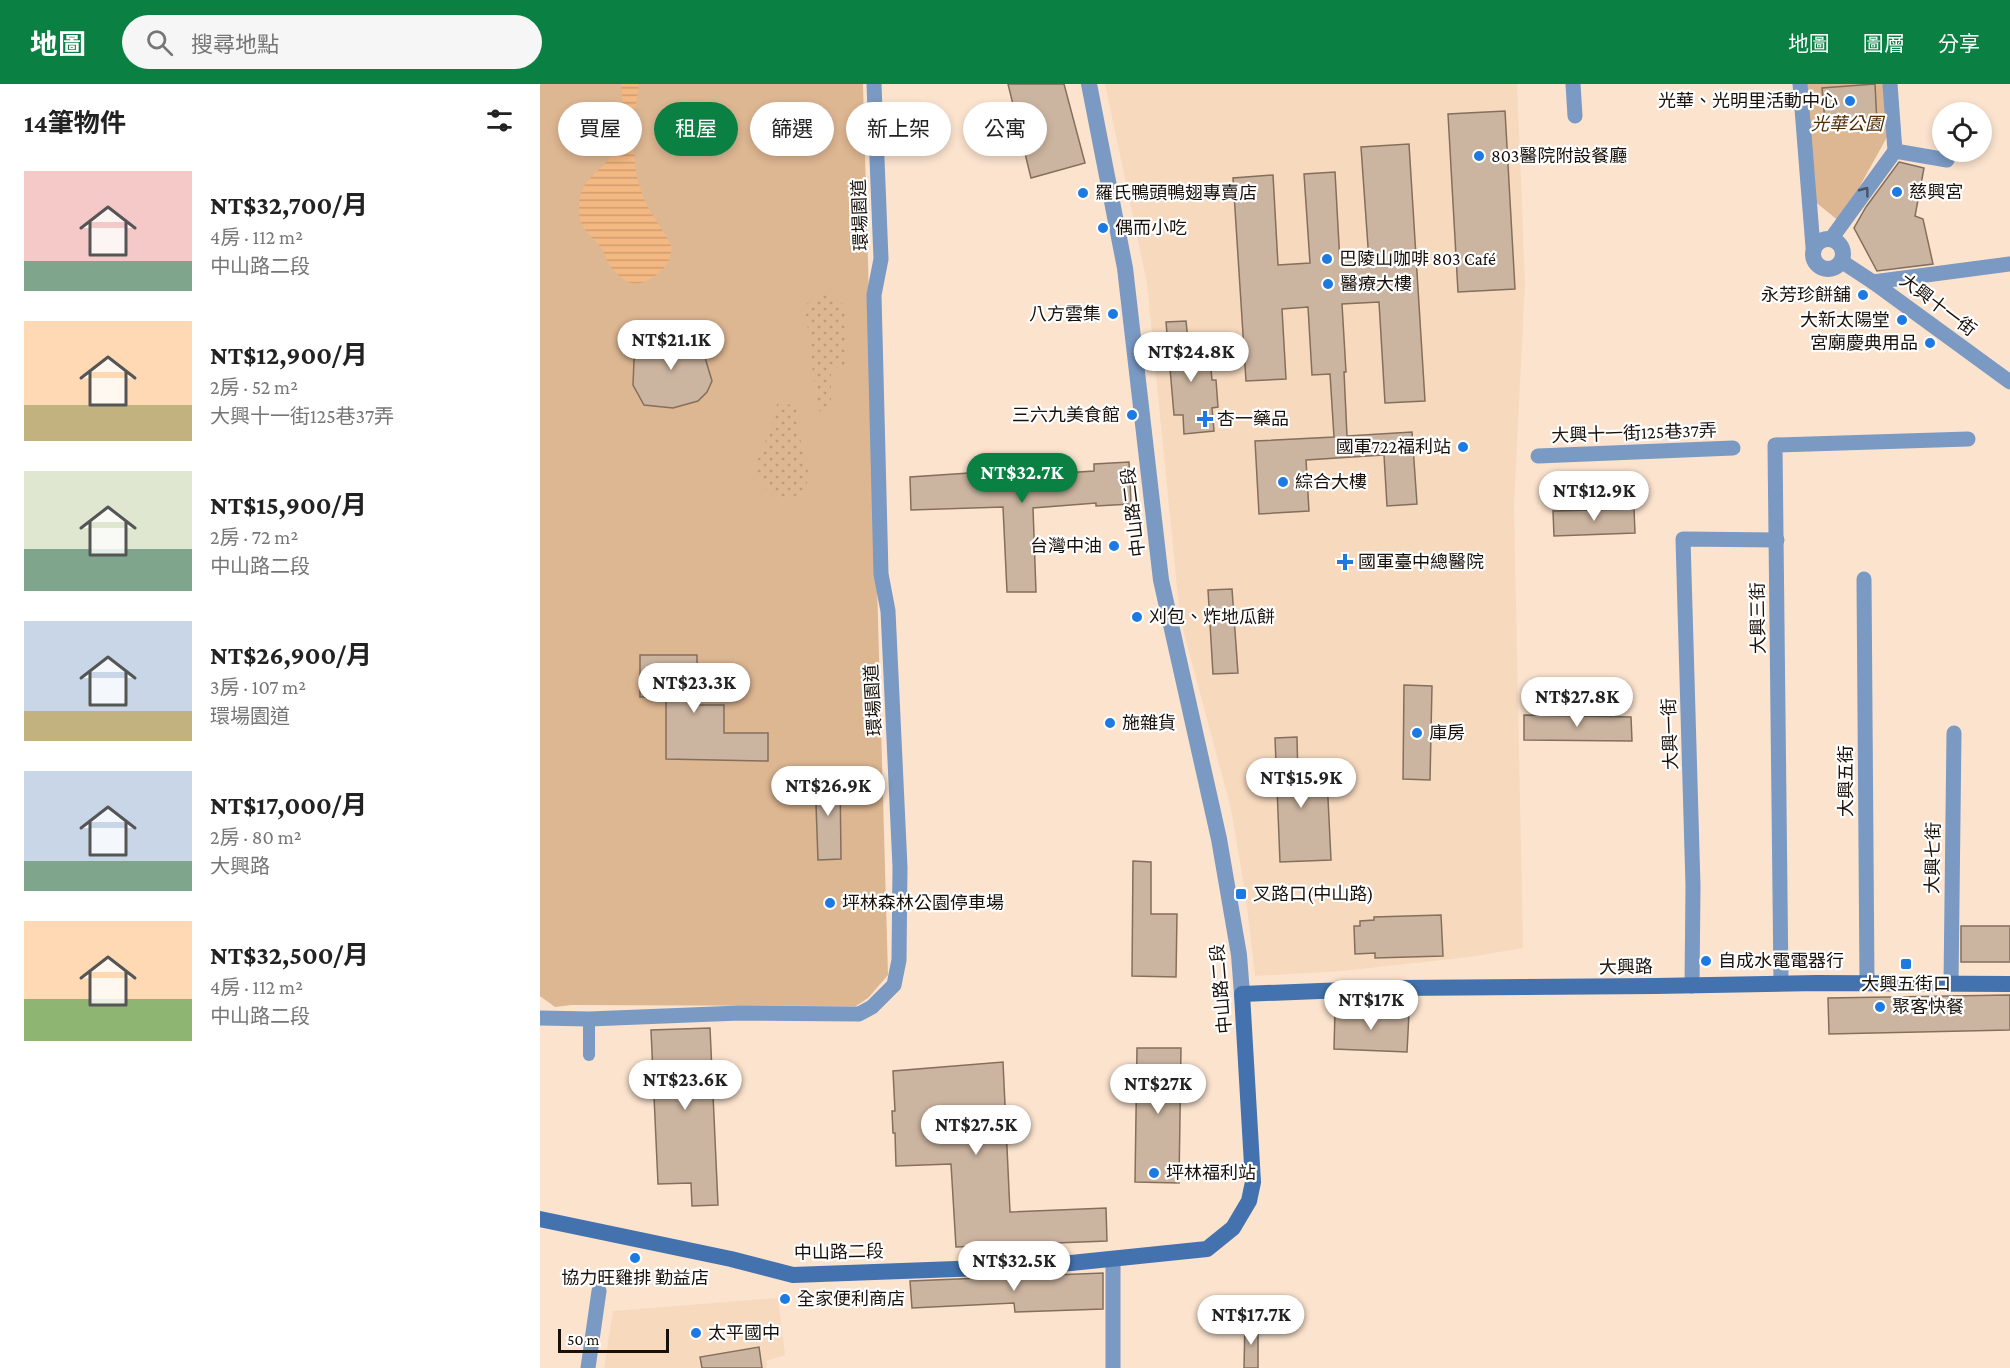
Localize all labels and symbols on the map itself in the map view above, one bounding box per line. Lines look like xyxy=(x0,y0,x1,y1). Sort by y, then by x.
place label: 光華、光明里活動中心 xyxy=(1658,91,1838,111)
marker: 光華、光明里活動中心 xyxy=(1843,94,1857,108)
park label: 光華公園 xyxy=(1811,114,1886,134)
place label: 803醫院附設餐廳 xyxy=(1491,146,1627,166)
marker: 803醫院附設餐廳 xyxy=(1472,149,1486,163)
street label: 環場園道 xyxy=(849,179,871,251)
place label: 慈興宮 xyxy=(1909,182,1963,202)
place label: 羅氏鴨頭鴨翅專賣店 xyxy=(1095,183,1257,203)
marker: 慈興宮 xyxy=(1890,185,1904,199)
marker: 羅氏鴨頭鴨翅專賣店 xyxy=(1076,186,1090,200)
one-way arrow xyxy=(1858,186,1869,197)
place label: 偶而小吃 xyxy=(1115,218,1187,238)
marker: 偶而小吃 xyxy=(1096,221,1110,235)
place label: 巴陵山咖啡 803 Café xyxy=(1339,249,1496,269)
marker: 巴陵山咖啡 803 Café xyxy=(1320,252,1334,266)
street label: 大興十一街 xyxy=(1896,270,1980,340)
place label: 醫療大樓 xyxy=(1340,274,1412,294)
marker: 醫療大樓 xyxy=(1321,277,1335,291)
place label: 永芳珍餅舖 xyxy=(1761,285,1851,305)
marker: 永芳珍餅舖 xyxy=(1856,288,1870,302)
place label: 八方雲集 xyxy=(1029,304,1101,324)
marker: 八方雲集 xyxy=(1106,307,1120,321)
place label: 大新太陽堂 xyxy=(1800,310,1890,330)
marker: 大新太陽堂 xyxy=(1895,313,1909,327)
pin: NT$21.1K xyxy=(609,320,733,371)
pin: NT$24.8K xyxy=(1129,332,1253,383)
place label: 宮廟慶典用品 xyxy=(1810,333,1918,353)
marker: 宮廟慶典用品 xyxy=(1923,336,1937,350)
place label: 三六九美食館 xyxy=(1012,405,1120,425)
marker: 三六九美食館 xyxy=(1125,408,1139,422)
place label: 杏一藥品 xyxy=(1217,409,1289,429)
marker: 杏一藥品 xyxy=(1198,412,1212,426)
street label: 大興十一街125巷37弄 xyxy=(1551,420,1717,446)
place label: 國軍722福利站 xyxy=(1336,437,1451,457)
marker: 國軍722福利站 xyxy=(1456,440,1470,454)
pin: NT$32.7K xyxy=(960,453,1084,504)
street label: 中山路二段 xyxy=(1118,466,1148,558)
pin: NT$12.9K xyxy=(1532,471,1656,522)
place label: 綜合大樓 xyxy=(1295,472,1367,492)
marker: 綜合大樓 xyxy=(1276,475,1290,489)
place label: 台灣中油 xyxy=(1030,536,1102,556)
marker: 台灣中油 xyxy=(1107,539,1121,553)
place label: 國軍臺中總醫院 xyxy=(1358,552,1484,572)
marker: 國軍臺中總醫院 xyxy=(1336,553,1354,571)
street label: 大興三街 xyxy=(1747,582,1769,654)
place label: 刈包、炸地瓜餅 xyxy=(1149,607,1275,627)
marker: 刈包、炸地瓜餅 xyxy=(1130,610,1144,624)
pin: NT$23.3K xyxy=(632,663,756,714)
street label: 環場園道 xyxy=(861,664,885,736)
pin: NT$27.8K xyxy=(1515,677,1639,728)
street label: 大興一街 xyxy=(1659,698,1681,770)
place label: 施雜貨 xyxy=(1122,713,1176,733)
marker: 施雜貨 xyxy=(1103,716,1117,730)
place label: 庫房 xyxy=(1429,723,1465,743)
marker: 庫房 xyxy=(1410,726,1424,740)
street label: 大興五街 xyxy=(1836,745,1856,817)
pin: NT$15.9K xyxy=(1239,758,1363,809)
pin: NT$26.9K xyxy=(766,766,890,817)
street label: 大興七街 xyxy=(1922,822,1944,894)
place label: 叉路口(中山路) xyxy=(1253,884,1374,905)
marker: 叉路口(中山路) xyxy=(1234,887,1248,901)
place label: 坪林森林公園停車場 xyxy=(842,893,1004,913)
marker: 坪林森林公園停車場 xyxy=(823,896,837,910)
street label: 中山路二段 xyxy=(1207,943,1235,1035)
place label: 自成水電電器行 xyxy=(1718,951,1844,971)
marker: 自成水電電器行 xyxy=(1699,954,1713,968)
street label: 大興路 xyxy=(1599,957,1653,977)
marker: 大興五街口 xyxy=(1899,957,1913,971)
place label: 大興五街口 xyxy=(1861,974,1951,994)
pin: NT$17K xyxy=(1322,980,1420,1031)
place label: 聚客快餐 xyxy=(1892,997,1964,1017)
marker: 聚客快餐 xyxy=(1873,1000,1887,1014)
pin: NT$23.6K xyxy=(623,1060,747,1111)
pin: NT$27K xyxy=(1109,1064,1207,1115)
pin: NT$27.5K xyxy=(914,1105,1038,1156)
place label: 坪林福利站 xyxy=(1166,1163,1256,1183)
marker: 坪林福利站 xyxy=(1147,1166,1161,1180)
street label: 中山路二段 xyxy=(794,1241,884,1263)
pin: NT$32.5K xyxy=(952,1241,1076,1292)
marker: 協力旺雞排 勤益店 xyxy=(628,1251,642,1265)
place label: 協力旺雞排 勤益店 xyxy=(561,1268,709,1288)
place label: 全家便利商店 xyxy=(797,1289,905,1309)
marker: 全家便利商店 xyxy=(778,1292,792,1306)
pin: NT$17.7K xyxy=(1189,1295,1313,1346)
place label: 太平國中 xyxy=(708,1323,780,1343)
scale bar xyxy=(558,1326,669,1354)
marker: 太平國中 xyxy=(689,1326,703,1340)

